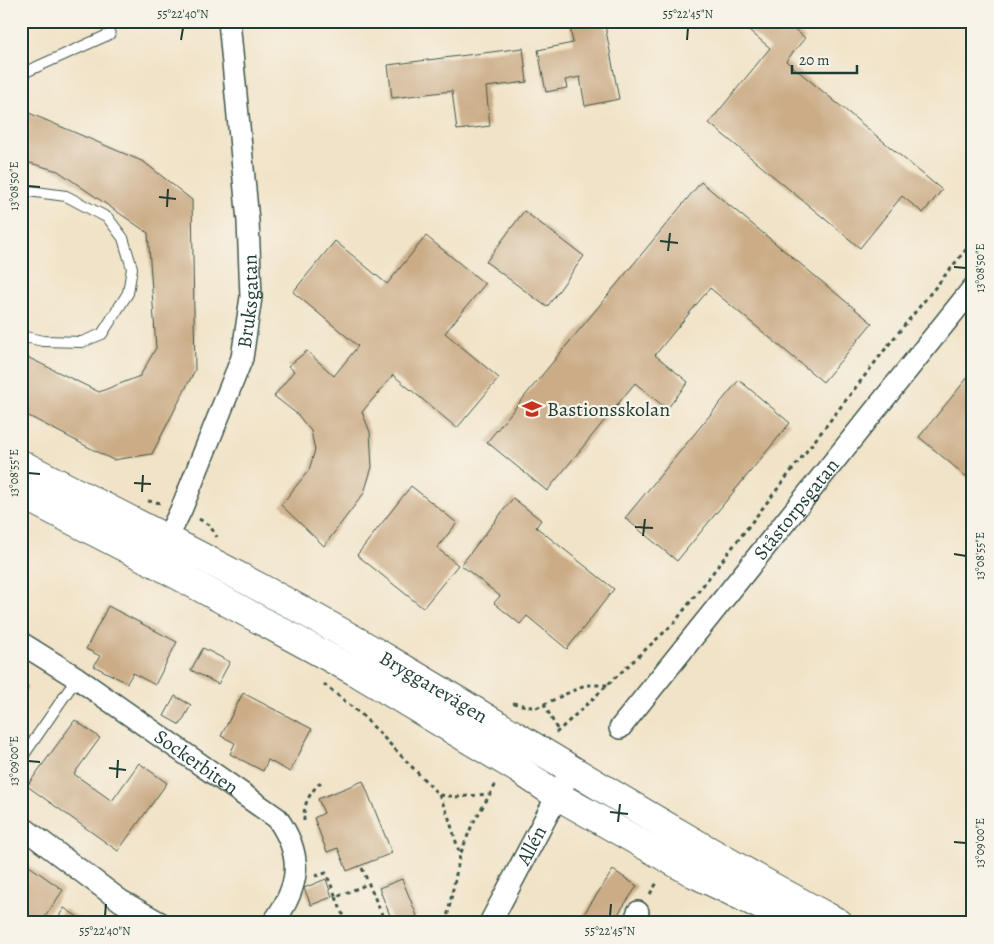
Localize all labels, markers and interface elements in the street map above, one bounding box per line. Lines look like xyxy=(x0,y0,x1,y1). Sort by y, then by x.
text: 55°22'40"N xyxy=(157,6,209,22)
text: 55°22'45"N xyxy=(663,6,713,22)
scale bar xyxy=(792,42,856,74)
text: 20 m xyxy=(799,50,830,70)
text: 13°08'50"E xyxy=(6,161,22,211)
text: 13°08'50"E xyxy=(972,243,988,293)
street label: Bruksgatan xyxy=(231,254,265,350)
place label: Bastionsskolan xyxy=(547,396,670,423)
school or university icon: Bastionsskolan xyxy=(521,398,543,420)
text: 13°08'55"E xyxy=(6,449,22,497)
street label: Ståstorpsgatan xyxy=(747,453,845,566)
text: 13°08'55"E xyxy=(972,532,988,580)
street label: Bryggarevägen xyxy=(374,644,493,730)
street label: Sockerbiten xyxy=(149,723,244,801)
text: 13°09'00"E xyxy=(6,736,22,786)
text: 13°09'00"E xyxy=(972,818,988,868)
street label: Allén xyxy=(510,821,553,871)
text: 55°22'40"N xyxy=(79,923,131,939)
text: 55°22'45"N xyxy=(585,923,635,939)

